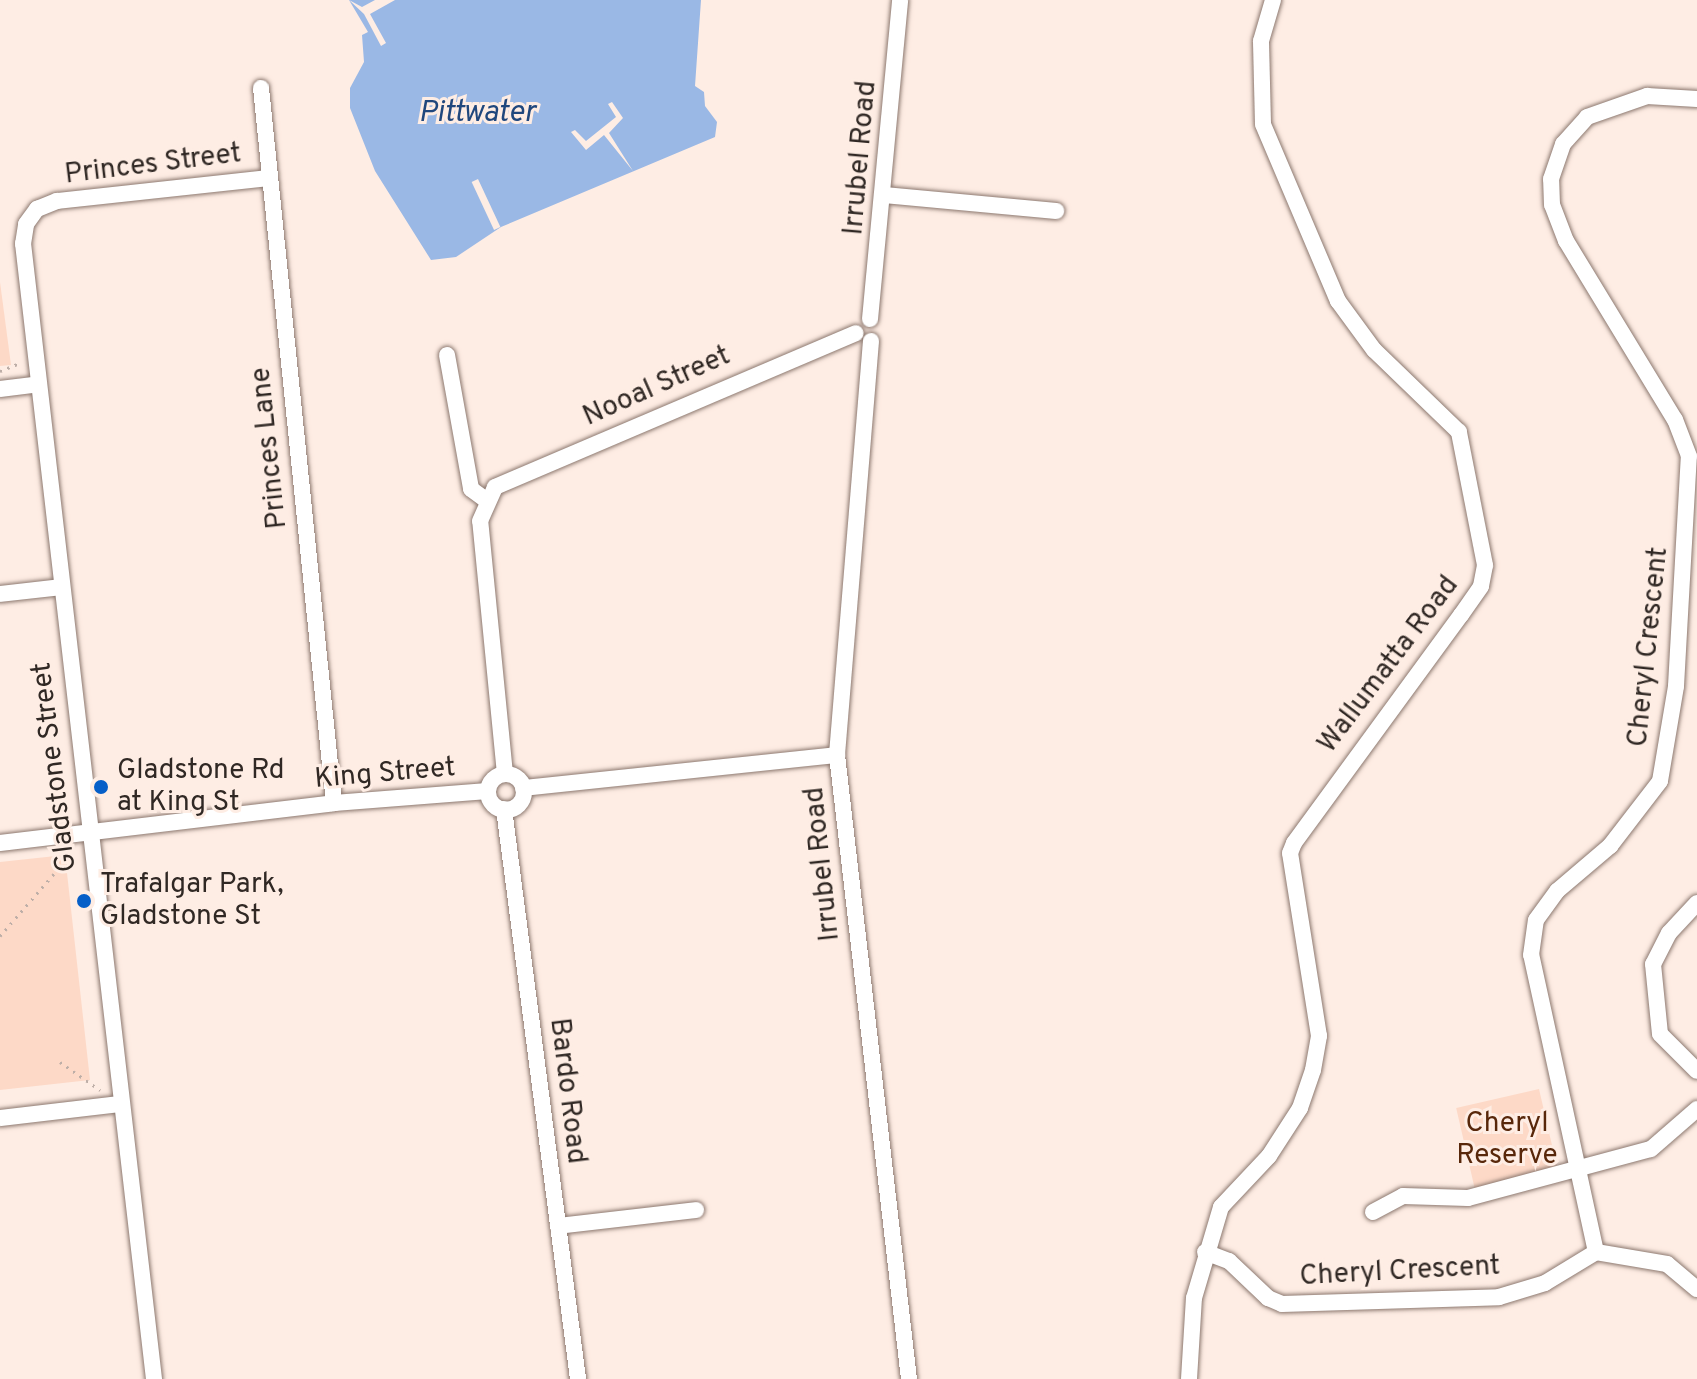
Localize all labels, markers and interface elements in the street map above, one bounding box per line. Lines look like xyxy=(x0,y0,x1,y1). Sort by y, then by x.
street label: Irrubel Road xyxy=(838,79,884,237)
water label: Pittwater xyxy=(419,96,535,132)
street label: Princes Street xyxy=(63,138,243,192)
street label: Nooal Street xyxy=(578,340,736,434)
street label: Princes Lane xyxy=(245,365,295,531)
street label: Cheryl Crescent xyxy=(1622,545,1676,749)
street label: Wallumatta Road xyxy=(1312,570,1466,760)
street label: Gladstone Street xyxy=(25,660,85,874)
street label: King Street xyxy=(313,751,457,797)
place label: Gladstone Rd at King St xyxy=(117,754,285,820)
marker: Gladstone Rd at King St xyxy=(92,778,110,796)
street label: Irrubel Road xyxy=(798,785,848,943)
place label: Trafalgar Park, Gladstone St xyxy=(100,868,283,934)
marker: Trafalgar Park, Gladstone St xyxy=(75,892,93,910)
street label: Bardo Road xyxy=(541,1016,593,1166)
park label: Cheryl Reserve xyxy=(1456,1107,1558,1173)
street label: Cheryl Crescent xyxy=(1299,1250,1501,1294)

